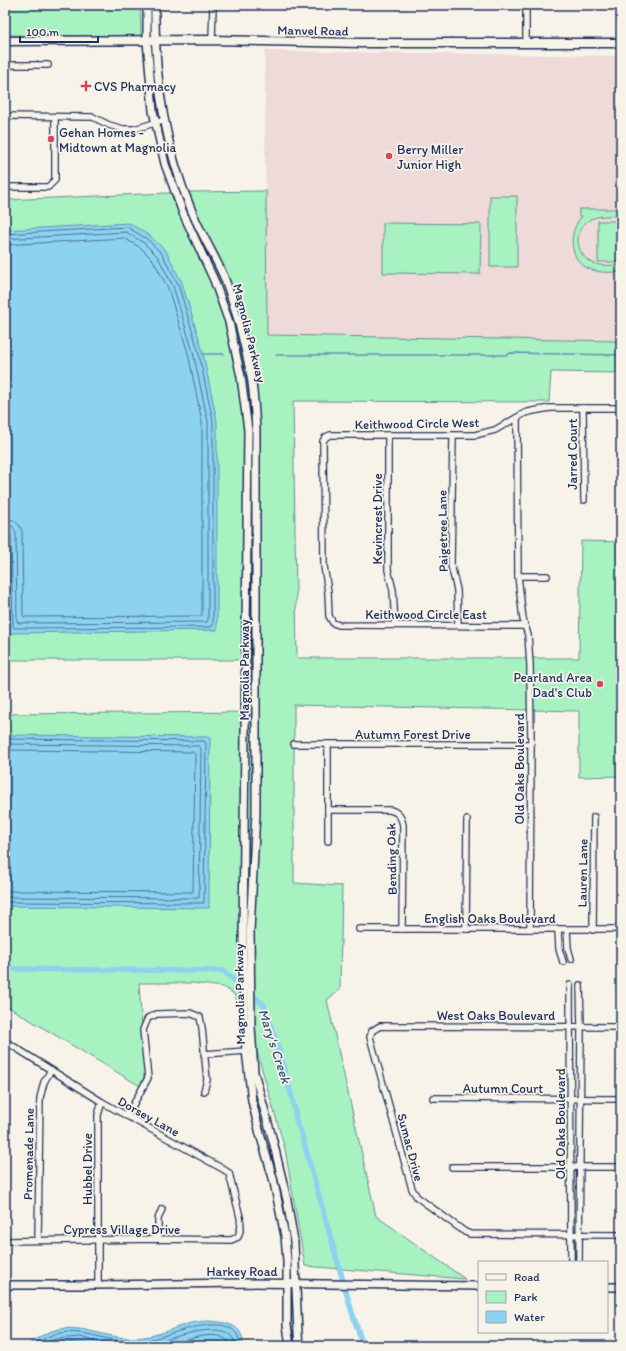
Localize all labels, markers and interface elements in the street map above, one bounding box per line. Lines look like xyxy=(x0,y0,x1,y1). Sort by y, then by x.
scale bar xyxy=(20,18,98,44)
street label: Manvel Road xyxy=(277,22,349,39)
text: 100 m xyxy=(26,25,59,39)
place label: CVS Pharmacy xyxy=(94,79,176,94)
marker: CVS Pharmacy xyxy=(81,81,91,91)
place label: Gehan Homes - Midtown at Magnolia xyxy=(59,125,176,155)
marker: Gehan Homes - Midtown at Magnolia xyxy=(46,134,56,144)
place label: Berry Miller Junior High xyxy=(397,142,464,172)
marker: Berry Miller Junior High xyxy=(384,151,394,161)
street label: Magnolia Parkway xyxy=(230,282,269,384)
street label: Keithwood Circle West xyxy=(355,415,480,432)
street label: Jarred Court xyxy=(565,418,580,490)
street label: Kevincrest Drive xyxy=(370,473,385,565)
street label: Paigetree Lane xyxy=(434,490,451,572)
street label: Keithwood Circle East xyxy=(365,607,487,622)
street label: Magnolia Parkway xyxy=(237,619,252,721)
place label: Pearland Area Dad's Club xyxy=(513,670,593,700)
marker: Pearland Area Dad's Club xyxy=(595,679,605,689)
street label: Old Oaks Boulevard xyxy=(512,713,527,825)
street label: Autumn Forest Drive xyxy=(355,727,471,742)
street label: Bending Oak xyxy=(383,823,400,895)
street label: Lauren Lane xyxy=(574,839,591,907)
street label: English Oaks Boulevard xyxy=(424,911,556,926)
street label: Magnolia Parkway xyxy=(231,943,248,1045)
water label: Mary's Creek xyxy=(254,1007,295,1086)
street label: West Oaks Boulevard xyxy=(437,1008,555,1023)
street label: Old Oaks Boulevard xyxy=(553,1068,568,1180)
street label: Autumn Court xyxy=(463,1081,543,1096)
street label: Dorsey Lane xyxy=(115,1093,182,1140)
street label: Promenade Lane xyxy=(20,1108,37,1200)
street label: Sumac Drive xyxy=(394,1112,427,1183)
street label: Hubbel Drive xyxy=(80,1133,95,1205)
street label: Cypress Village Drive xyxy=(64,1222,180,1237)
legend xyxy=(478,1261,608,1333)
street label: Harkey Road xyxy=(206,1264,278,1279)
text: Road xyxy=(514,1270,540,1284)
text: Park xyxy=(514,1290,538,1304)
text: Water xyxy=(514,1310,545,1324)

